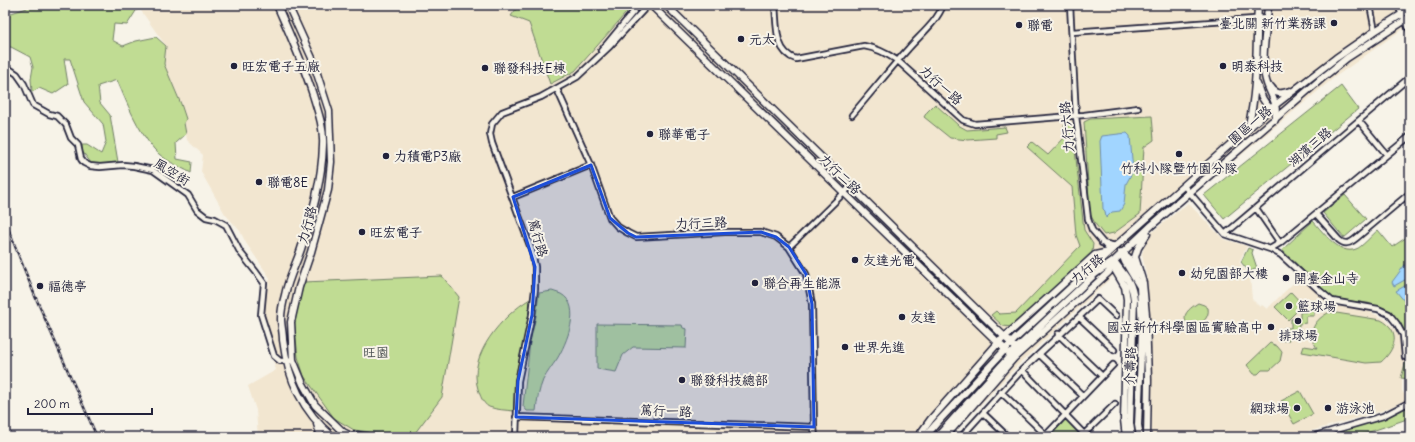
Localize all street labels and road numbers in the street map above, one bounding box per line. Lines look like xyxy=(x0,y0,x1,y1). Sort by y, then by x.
street label: 力行一路 xyxy=(916,61,966,109)
street label: 力行六路 xyxy=(1056,100,1078,154)
street label: 園區一路 xyxy=(1225,102,1275,148)
street label: 湖濱三路 xyxy=(1285,124,1335,170)
street label: 力行二路 xyxy=(815,150,865,198)
street label: 風空街 xyxy=(151,155,193,189)
street label: 力行路 xyxy=(294,204,320,246)
street label: 力行三路 xyxy=(675,214,727,232)
street label: 篤行路 xyxy=(524,217,552,259)
street label: 力行路 xyxy=(1067,250,1107,288)
street label: 介壽路 xyxy=(1121,346,1139,386)
street label: 篤行一路 xyxy=(640,402,692,420)

